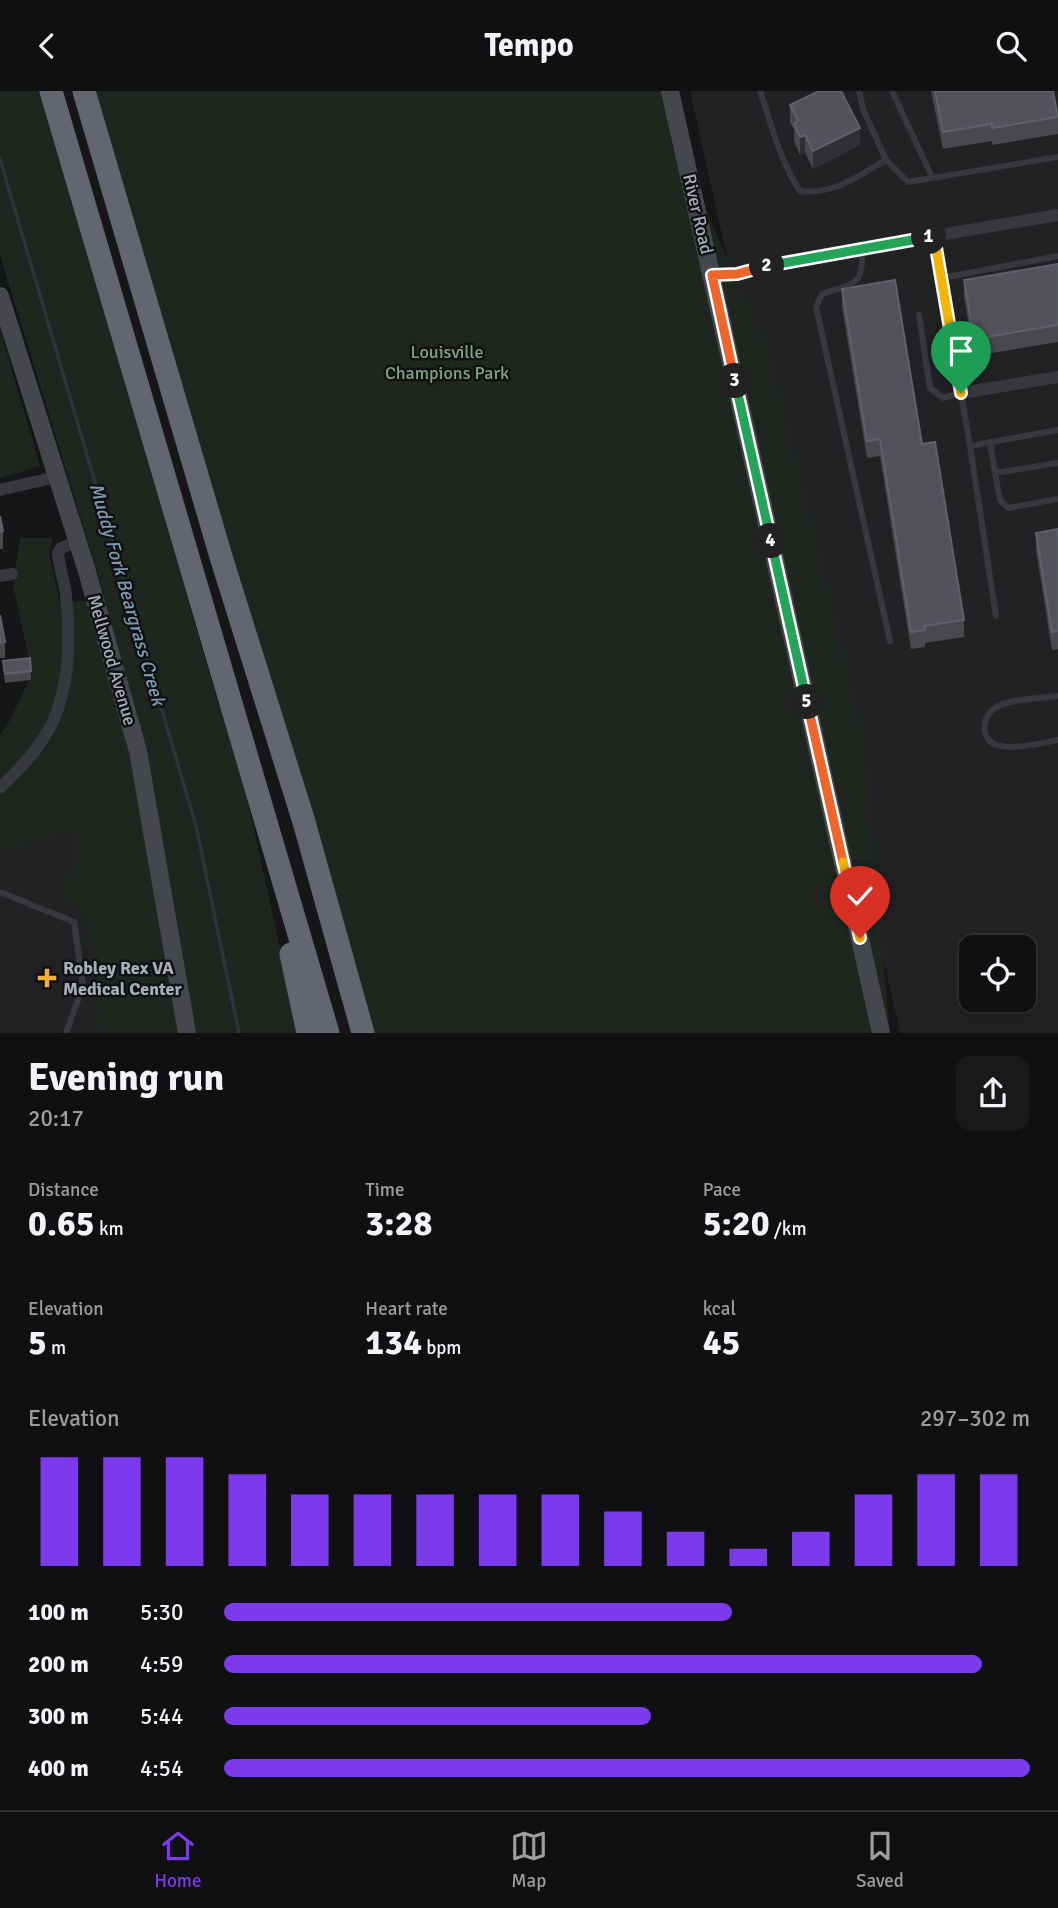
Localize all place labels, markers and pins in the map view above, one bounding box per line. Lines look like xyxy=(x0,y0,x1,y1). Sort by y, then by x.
pin: 1 xyxy=(912,219,946,255)
pin: 2 xyxy=(750,249,784,283)
pin xyxy=(931,321,991,393)
pin: 3 xyxy=(718,363,752,399)
pin: 4 xyxy=(754,524,788,559)
pin: 5 xyxy=(790,685,824,719)
pin xyxy=(830,866,890,938)
place label: Robley Rex VA Medical Center xyxy=(63,957,183,1000)
marker: Robley Rex VA Medical Center xyxy=(37,968,57,988)

